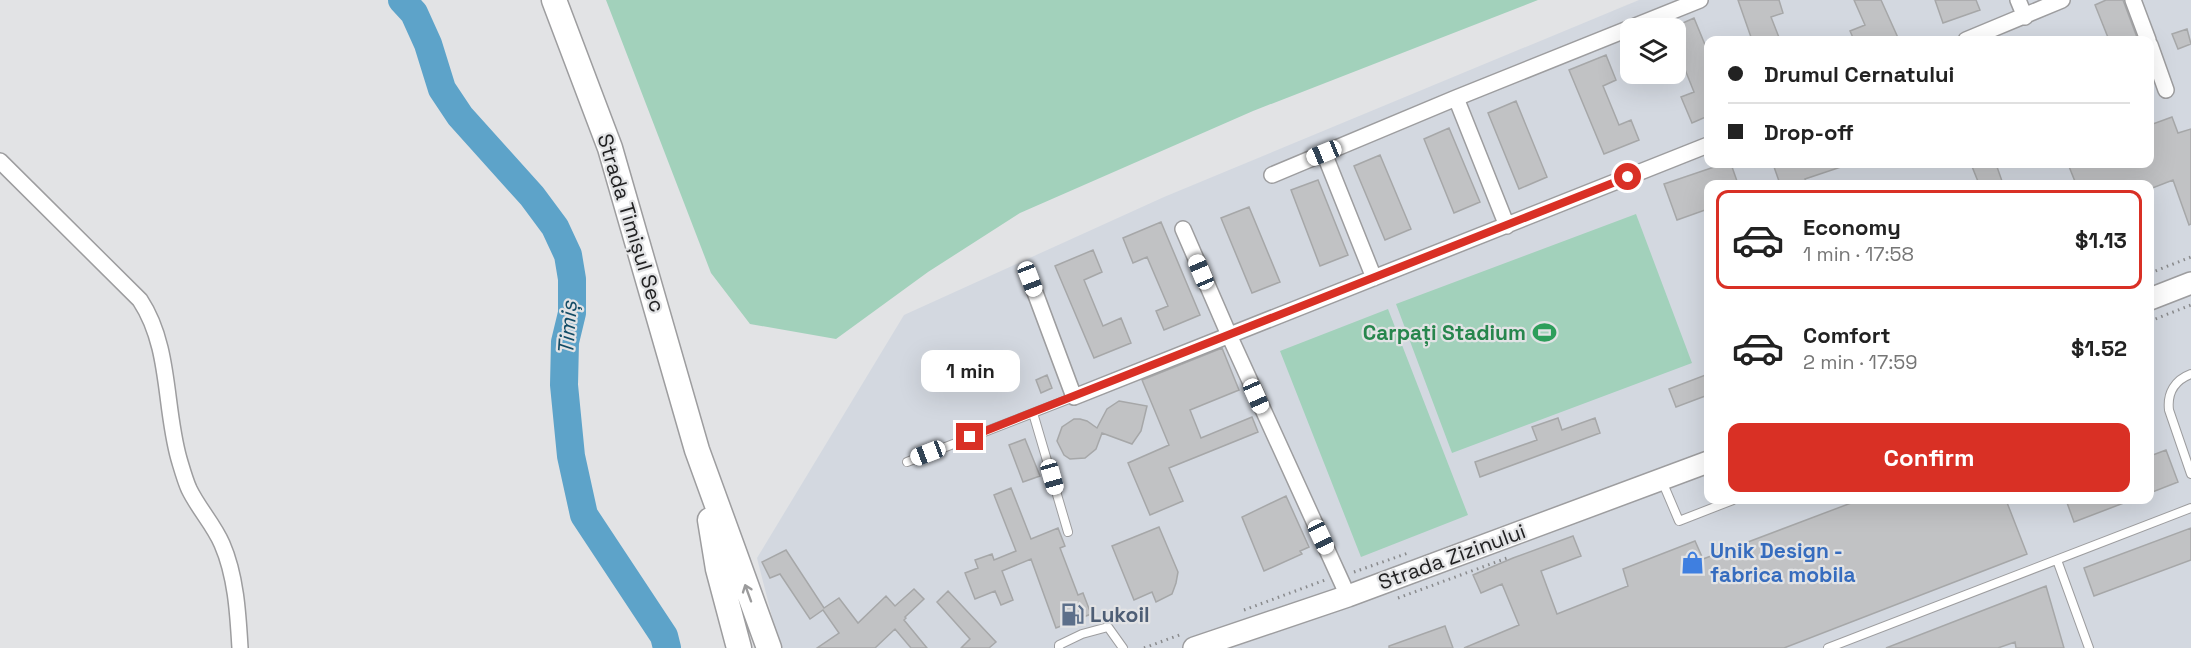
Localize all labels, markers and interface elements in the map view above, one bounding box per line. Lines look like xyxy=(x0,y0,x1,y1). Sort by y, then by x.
map controls xyxy=(1620,18,1686,84)
button: layers xyxy=(1620,18,1686,84)
text: Drumul Cernatului xyxy=(1764,60,1954,88)
text: Drop-off xyxy=(1764,118,1854,146)
street label: Strada Timișul Sec xyxy=(592,130,671,315)
car xyxy=(1304,138,1344,168)
route start xyxy=(1614,163,1641,190)
icon: car xyxy=(1731,213,1785,267)
text: Economy xyxy=(1803,213,1901,241)
text: $1.13 xyxy=(2075,226,2127,254)
text: 1 min · 17:58 xyxy=(1803,241,1914,267)
car xyxy=(1186,252,1216,292)
car xyxy=(1015,259,1045,299)
water label: Timiș xyxy=(551,299,583,356)
place label: Carpați Stadium xyxy=(1363,319,1526,347)
sports icon: Carpați Stadium xyxy=(1531,320,1557,346)
icon: car xyxy=(1731,321,1785,375)
text: Comfort xyxy=(1803,321,1891,349)
text: $1.52 xyxy=(2071,334,2127,362)
text: 2 min · 17:59 xyxy=(1803,349,1918,375)
callout: 1 min xyxy=(920,350,1020,392)
text: 1 min xyxy=(946,358,995,384)
car xyxy=(1240,376,1272,416)
route end xyxy=(956,423,983,450)
button: Confirm xyxy=(1728,423,2130,492)
car xyxy=(908,438,948,468)
car xyxy=(1038,457,1066,497)
car xyxy=(1305,517,1337,557)
street label: Strada Zizinului xyxy=(1374,517,1529,596)
place label: Unik Design - fabrica mobila xyxy=(1710,537,1856,588)
shop icon: Unik Design - fabrica mobila xyxy=(1679,550,1705,576)
one-way arrow xyxy=(741,584,752,603)
place label: Lukoil xyxy=(1090,601,1150,628)
fuel station icon: Lukoil xyxy=(1059,602,1085,628)

